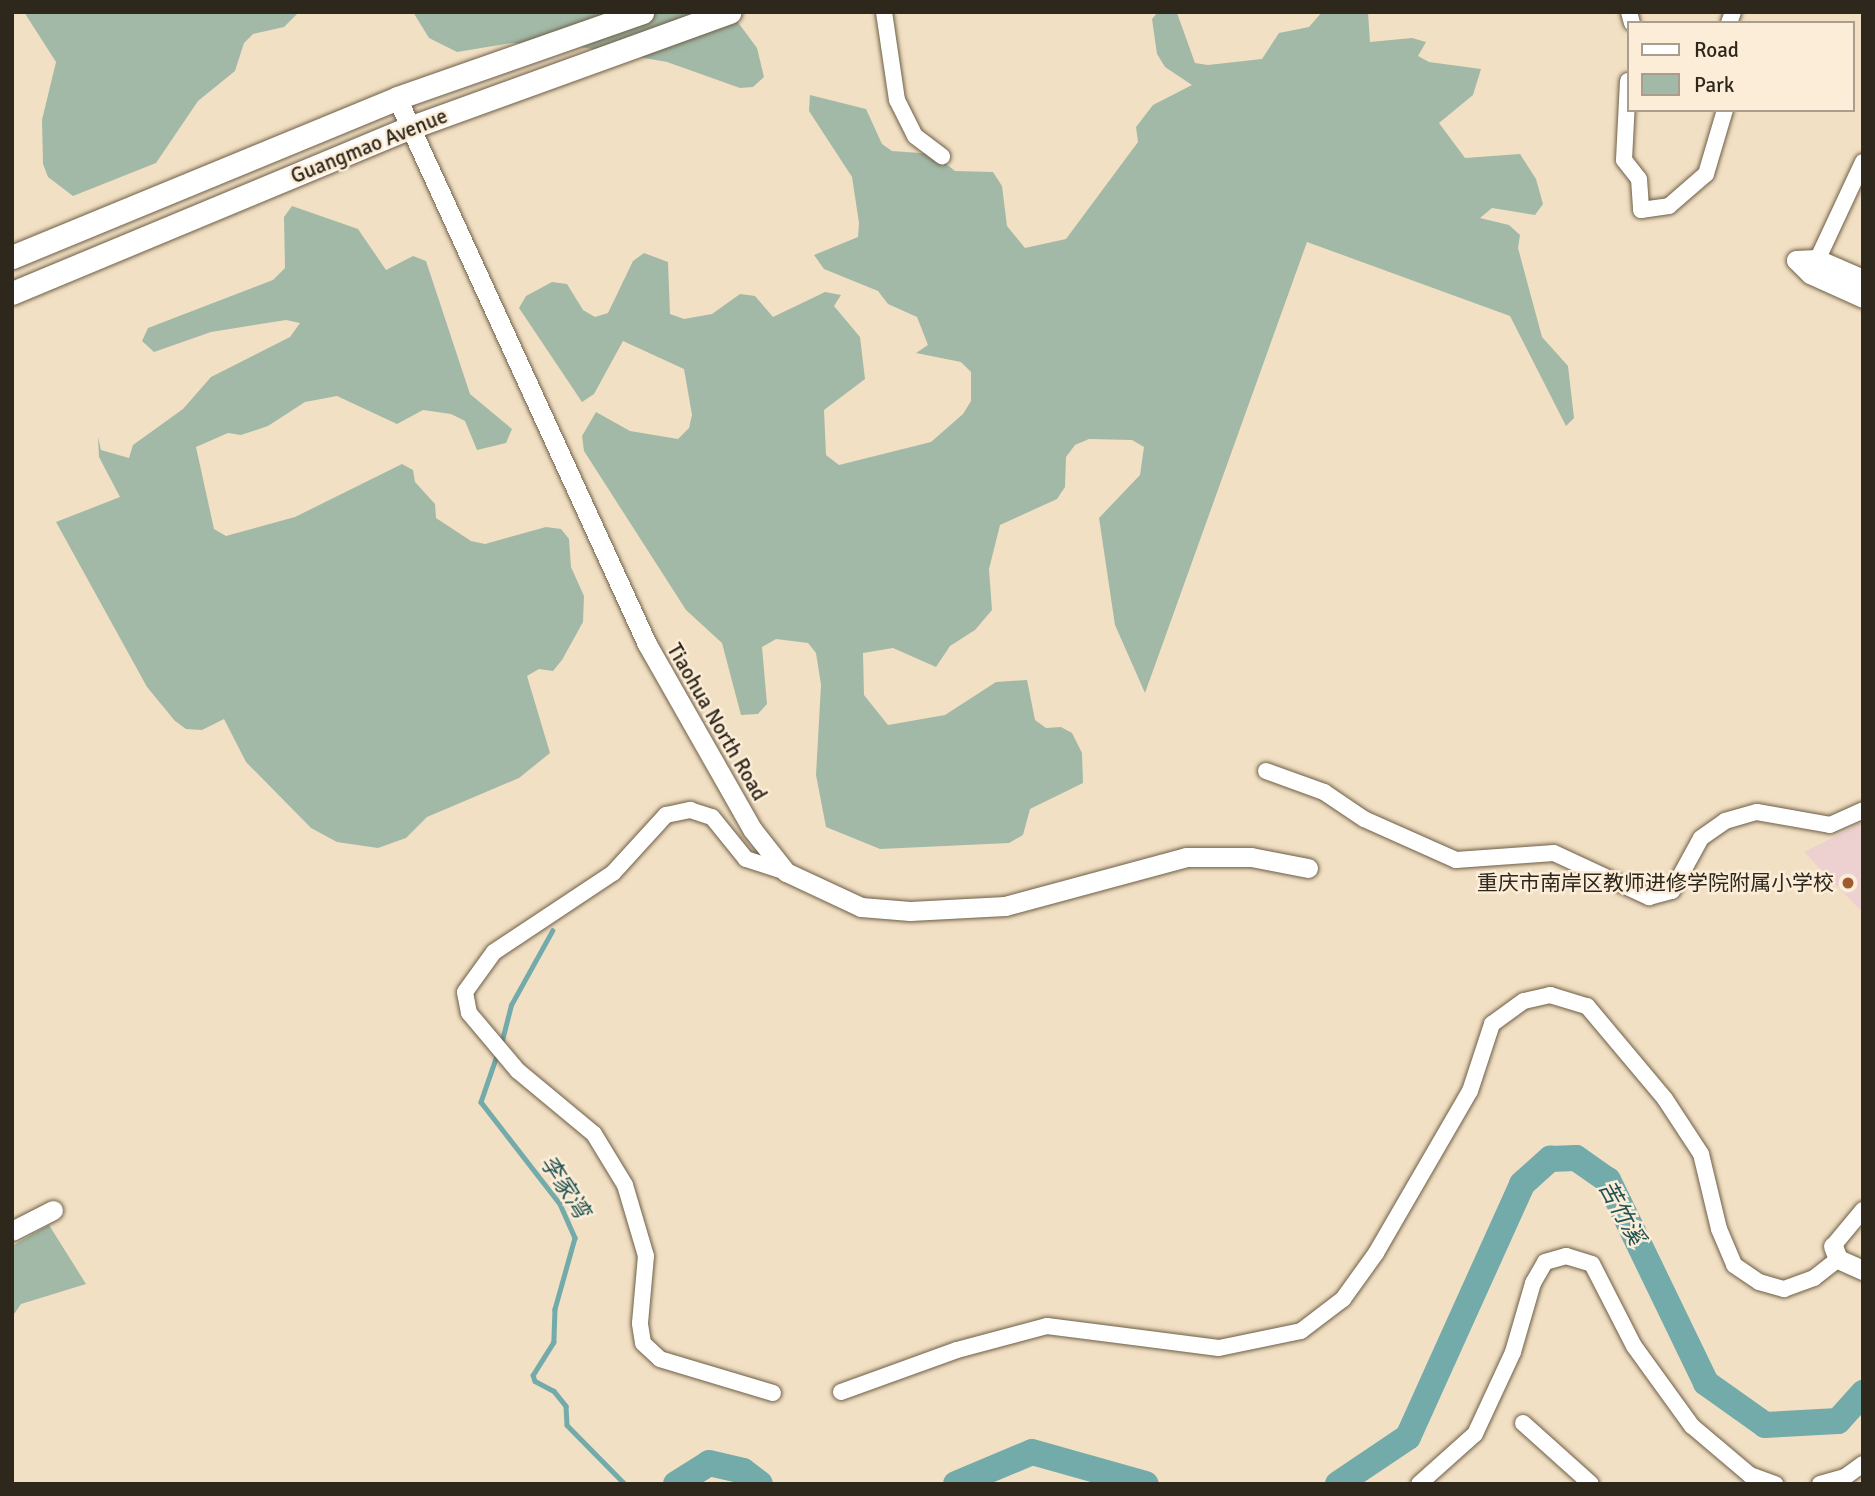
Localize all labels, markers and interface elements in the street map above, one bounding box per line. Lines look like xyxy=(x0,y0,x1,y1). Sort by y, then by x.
legend xyxy=(1626,21,1854,112)
text: Road xyxy=(1694,37,1739,63)
text: Park xyxy=(1694,72,1734,98)
street label: Guangmao Avenue xyxy=(287,103,451,189)
street label: Tiaohua North Road xyxy=(662,639,772,805)
place label: 重庆市南岸区教师进修学院附属小学校 xyxy=(1477,870,1834,896)
marker: 重庆市南岸区教师进修学院附属小学校 xyxy=(1840,875,1856,891)
water label: 李家湾 xyxy=(534,1151,594,1223)
water label: 苦竹溪 xyxy=(1592,1176,1650,1250)

